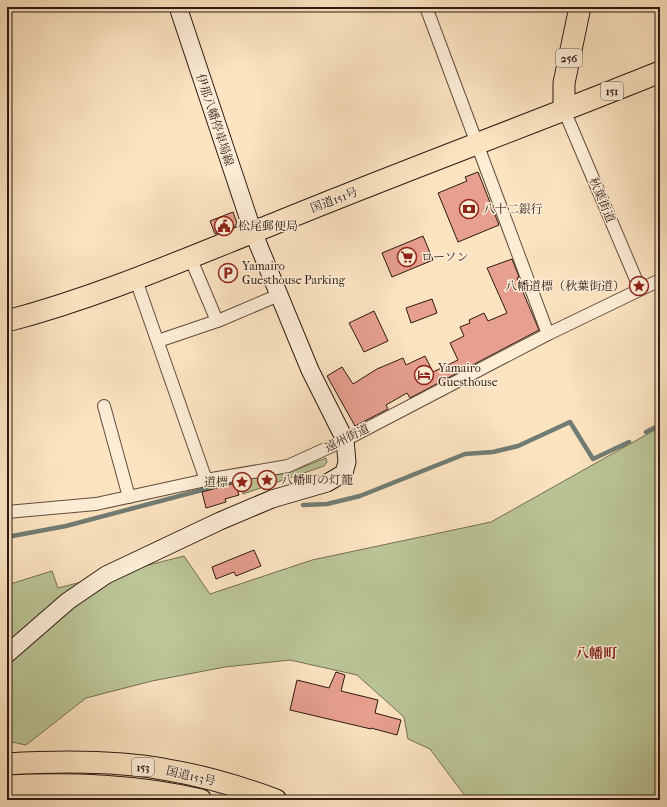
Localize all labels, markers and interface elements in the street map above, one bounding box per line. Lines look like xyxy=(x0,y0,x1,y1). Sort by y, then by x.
road number: 256 xyxy=(556,49,582,67)
street label: 伊那八幡停車場線 xyxy=(194,72,236,168)
road number: 151 xyxy=(601,82,623,100)
street label: 秋葉街道 xyxy=(586,175,618,225)
street label: 国道151号 xyxy=(308,185,360,215)
bank icon: 八十二銀行 xyxy=(458,198,480,220)
place label: 八十二銀行 xyxy=(483,202,543,216)
public building icon: 松尾郵便局 xyxy=(213,215,235,237)
place label: 松尾郵便局 xyxy=(238,219,298,233)
supermarket icon: ローソン xyxy=(396,246,418,268)
place label: ローソン xyxy=(421,250,469,264)
place label: Yamairo Guesthouse Parking xyxy=(241,259,346,287)
parking icon: Yamairo Guesthouse Parking xyxy=(217,262,239,284)
place icon: 八幡道標（秋葉街道） xyxy=(628,275,650,297)
place label: 八幡道標（秋葉街道） xyxy=(505,279,625,293)
place label: Yamairo Guesthouse xyxy=(437,361,498,389)
hotel icon: Yamairo Guesthouse xyxy=(413,364,435,386)
street label: 遠州街道 xyxy=(322,421,372,455)
place icon: 八幡町の灯籠 xyxy=(256,469,278,491)
place icon: 道標 xyxy=(231,471,253,493)
place label: 八幡町の灯籠 xyxy=(281,473,353,487)
place label: 道標 xyxy=(204,475,228,489)
district label: 八幡町 xyxy=(575,645,618,662)
road number: 153 xyxy=(132,758,154,776)
street label: 国道153号 xyxy=(165,764,217,788)

